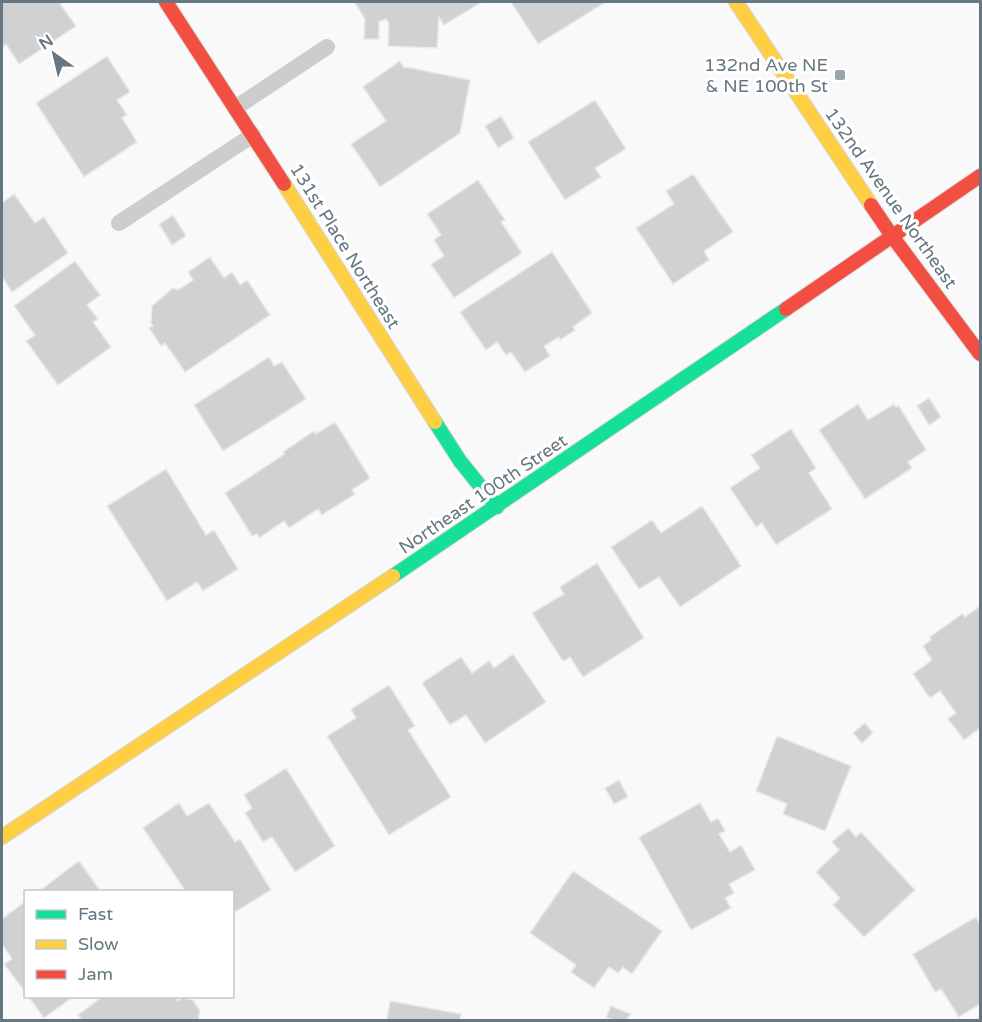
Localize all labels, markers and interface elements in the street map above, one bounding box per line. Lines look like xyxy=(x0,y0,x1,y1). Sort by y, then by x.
north arrow xyxy=(24,24,84,84)
text: N xyxy=(35,31,57,54)
place label: 132nd Ave NE & NE 100th St xyxy=(704,54,828,97)
marker: 132nd Ave NE & NE 100th St xyxy=(833,68,847,82)
street label: 132nd Avenue Northeast xyxy=(820,103,962,293)
street label: 131st Place Northeast xyxy=(285,159,405,333)
street label: Northeast 100th Street xyxy=(395,429,571,559)
legend xyxy=(24,890,234,998)
text: Fast xyxy=(78,903,113,925)
text: Slow xyxy=(78,933,119,955)
text: Jam xyxy=(78,963,113,985)

